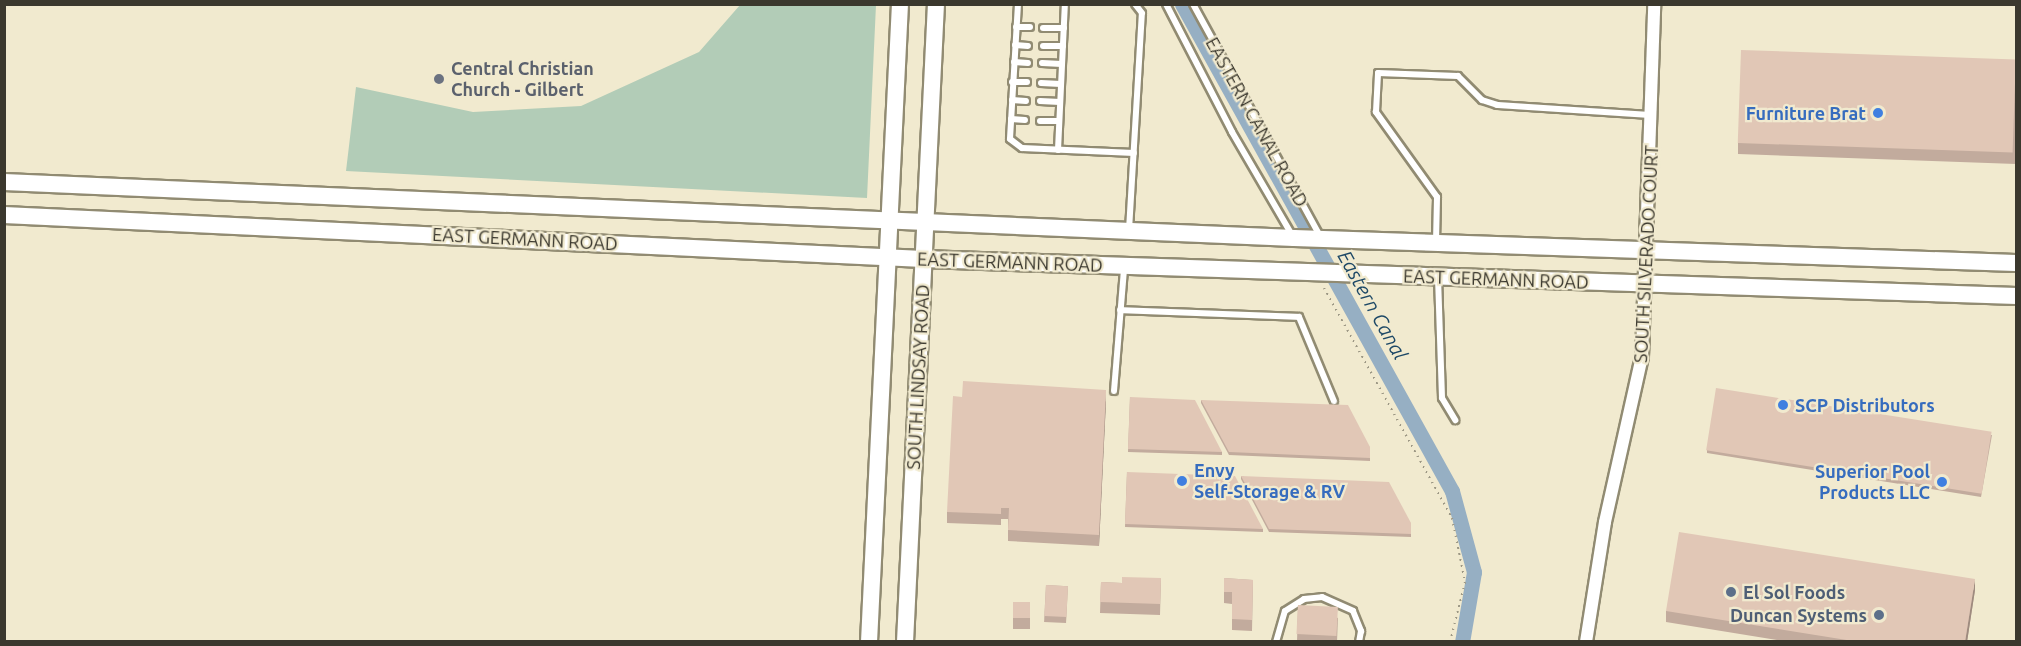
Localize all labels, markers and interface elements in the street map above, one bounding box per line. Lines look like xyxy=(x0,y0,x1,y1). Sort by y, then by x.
street label: EASTERN CANAL ROAD xyxy=(1201,33,1313,211)
place label: Central Christian Church - Gilbert xyxy=(451,58,594,100)
marker: Central Christian Church - Gilbert xyxy=(432,72,446,86)
place label: Furniture Brat xyxy=(1746,102,1866,124)
marker: Furniture Brat xyxy=(1871,106,1885,120)
street label: SOUTH SILVERADO COURT xyxy=(1630,145,1662,363)
street label: EAST GERMANN ROAD xyxy=(432,223,618,255)
water label: Eastern Canal xyxy=(1333,246,1413,364)
street label: EAST GERMANN ROAD xyxy=(917,248,1103,276)
street label: EAST GERMANN ROAD xyxy=(1403,265,1589,293)
street label: SOUTH LINDSAY ROAD xyxy=(902,284,934,470)
place label: SCP Distributors xyxy=(1795,394,1935,416)
marker: SCP Distributors xyxy=(1776,398,1790,412)
place label: Envy Self-Storage & RV xyxy=(1194,460,1345,502)
place label: Superior Pool Products LLC xyxy=(1815,461,1930,504)
marker: Envy Self-Storage & RV xyxy=(1175,474,1189,488)
marker: Superior Pool Products LLC xyxy=(1935,475,1949,489)
place label: El Sol Foods xyxy=(1743,581,1845,603)
marker: El Sol Foods xyxy=(1724,585,1738,599)
place label: Duncan Systems xyxy=(1730,604,1867,626)
marker: Duncan Systems xyxy=(1872,608,1886,622)

